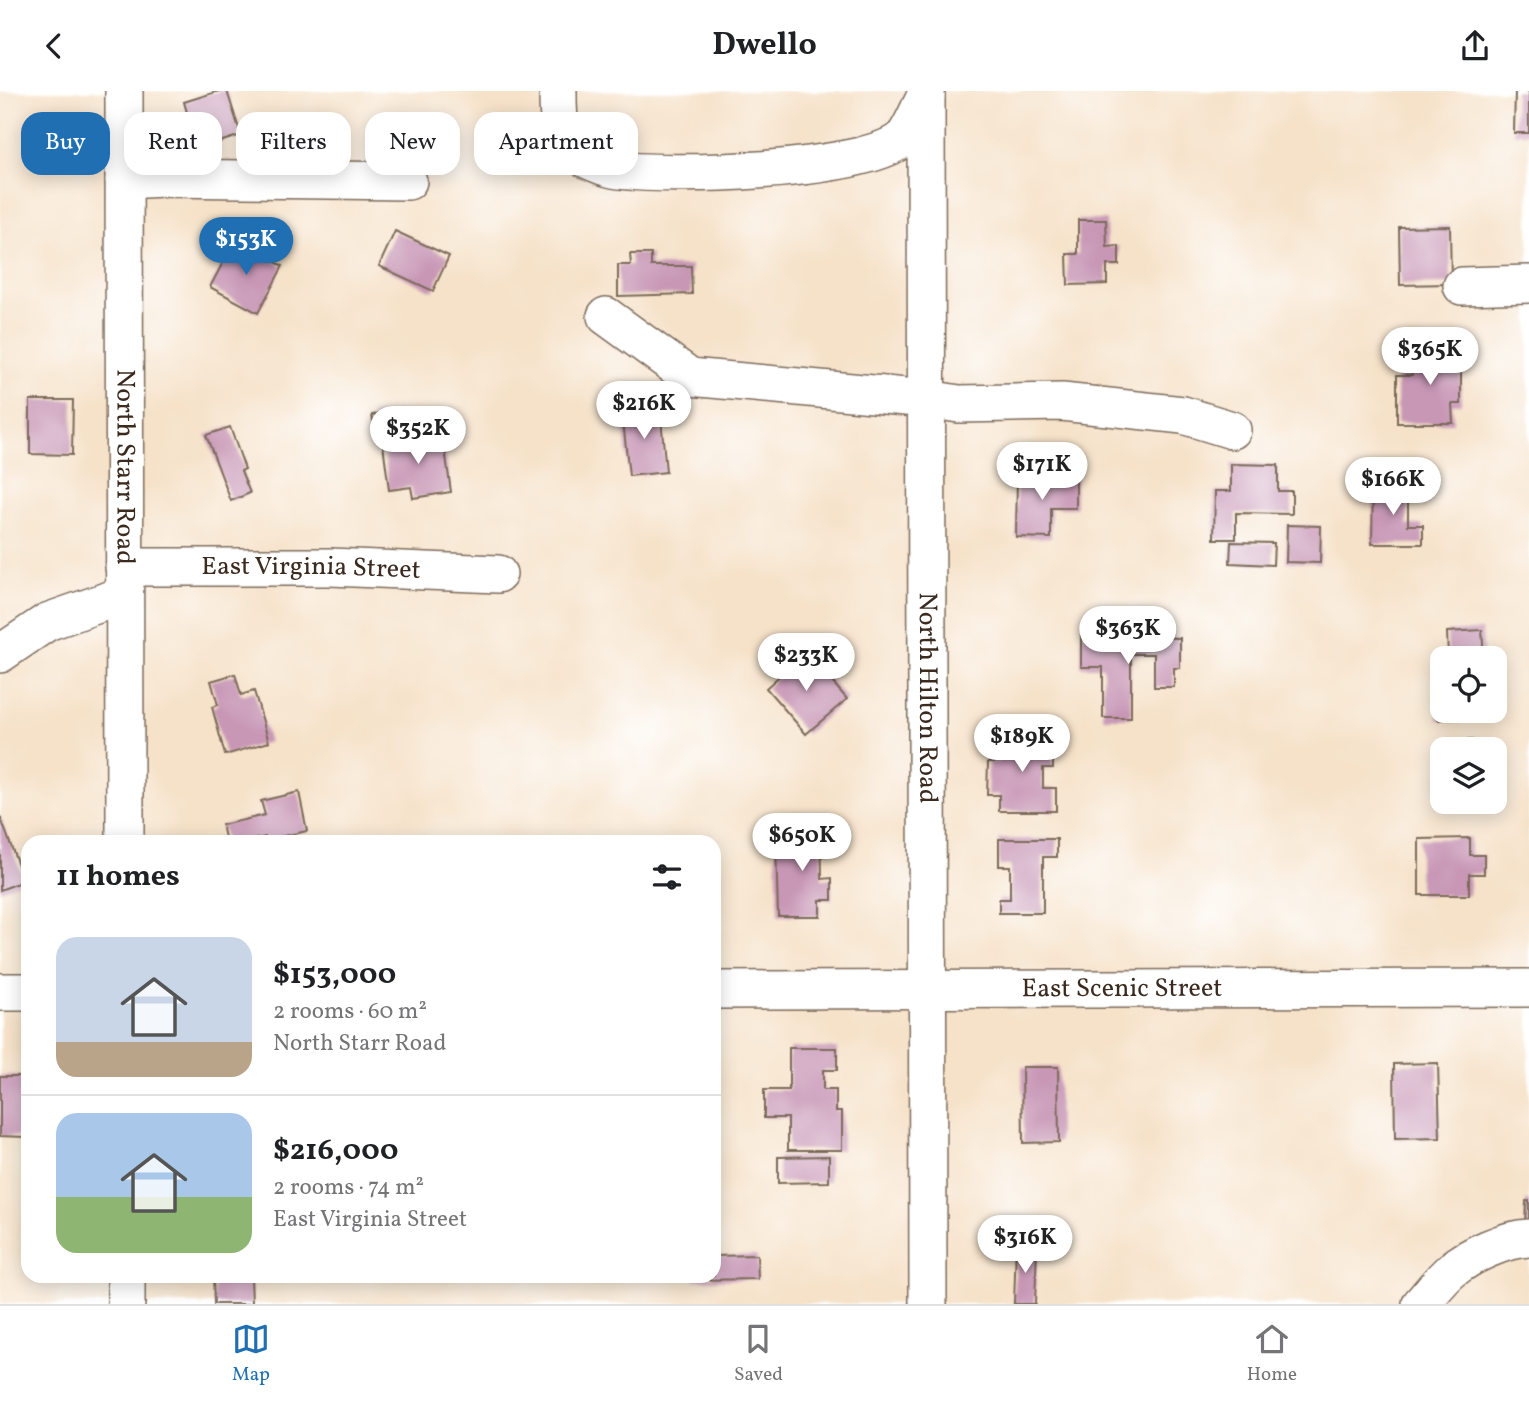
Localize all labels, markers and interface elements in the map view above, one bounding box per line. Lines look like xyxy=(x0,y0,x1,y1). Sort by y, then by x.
text: Dwello xyxy=(712,24,817,68)
icon: back xyxy=(35,27,73,65)
icon: share xyxy=(1456,27,1494,65)
chip: Buy xyxy=(21,112,110,175)
chip: Rent xyxy=(124,112,222,175)
chip: Filters xyxy=(236,112,351,175)
chip: New xyxy=(365,112,460,175)
chip: Apartment xyxy=(474,112,638,175)
pin: $153K xyxy=(197,218,295,277)
text: $153K xyxy=(215,224,277,256)
pin: $365K xyxy=(1381,327,1479,387)
text: $365K xyxy=(1398,334,1462,366)
street label: North Starr Road xyxy=(106,369,143,565)
pin: $216K xyxy=(595,381,693,441)
text: $216K xyxy=(612,388,676,420)
pin: $352K xyxy=(369,407,467,466)
text: $352K xyxy=(386,413,450,445)
pin: $171K xyxy=(993,443,1091,502)
text: $171K xyxy=(1013,449,1071,481)
pin: $166K xyxy=(1344,457,1442,517)
text: $166K xyxy=(1361,464,1425,496)
street label: East Virginia Street xyxy=(201,549,421,589)
street label: North Hilton Road xyxy=(909,592,945,804)
pin: $363K xyxy=(1079,607,1177,666)
text: $363K xyxy=(1095,613,1161,645)
pin: $233K xyxy=(757,633,855,693)
text: $233K xyxy=(774,640,838,672)
map controls xyxy=(1430,646,1507,814)
button: locate xyxy=(1430,646,1507,723)
pin: $189K xyxy=(973,715,1071,774)
text: $189K xyxy=(990,721,1054,753)
button: layers xyxy=(1430,737,1507,814)
pin: $650K xyxy=(753,813,851,873)
text: $650K xyxy=(768,820,836,852)
text: 11 homes xyxy=(56,856,180,898)
icon: filters xyxy=(648,858,686,896)
text: $153,000 xyxy=(273,954,396,996)
icon: home xyxy=(112,965,196,1049)
street label: East Scenic Street xyxy=(1022,971,1222,1007)
text: 2 rooms · 60 m² xyxy=(273,996,427,1028)
text: North Starr Road xyxy=(273,1028,446,1060)
text: $216,000 xyxy=(273,1130,399,1172)
icon: home xyxy=(112,1141,196,1225)
text: 2 rooms · 74 m² xyxy=(273,1172,424,1204)
text: East Virginia Street xyxy=(273,1204,467,1236)
pin: $316K xyxy=(976,1215,1074,1275)
text: $316K xyxy=(993,1222,1057,1254)
tab: Map xyxy=(232,1320,270,1388)
tab: Saved xyxy=(734,1320,783,1388)
tab: Home xyxy=(1247,1320,1297,1388)

